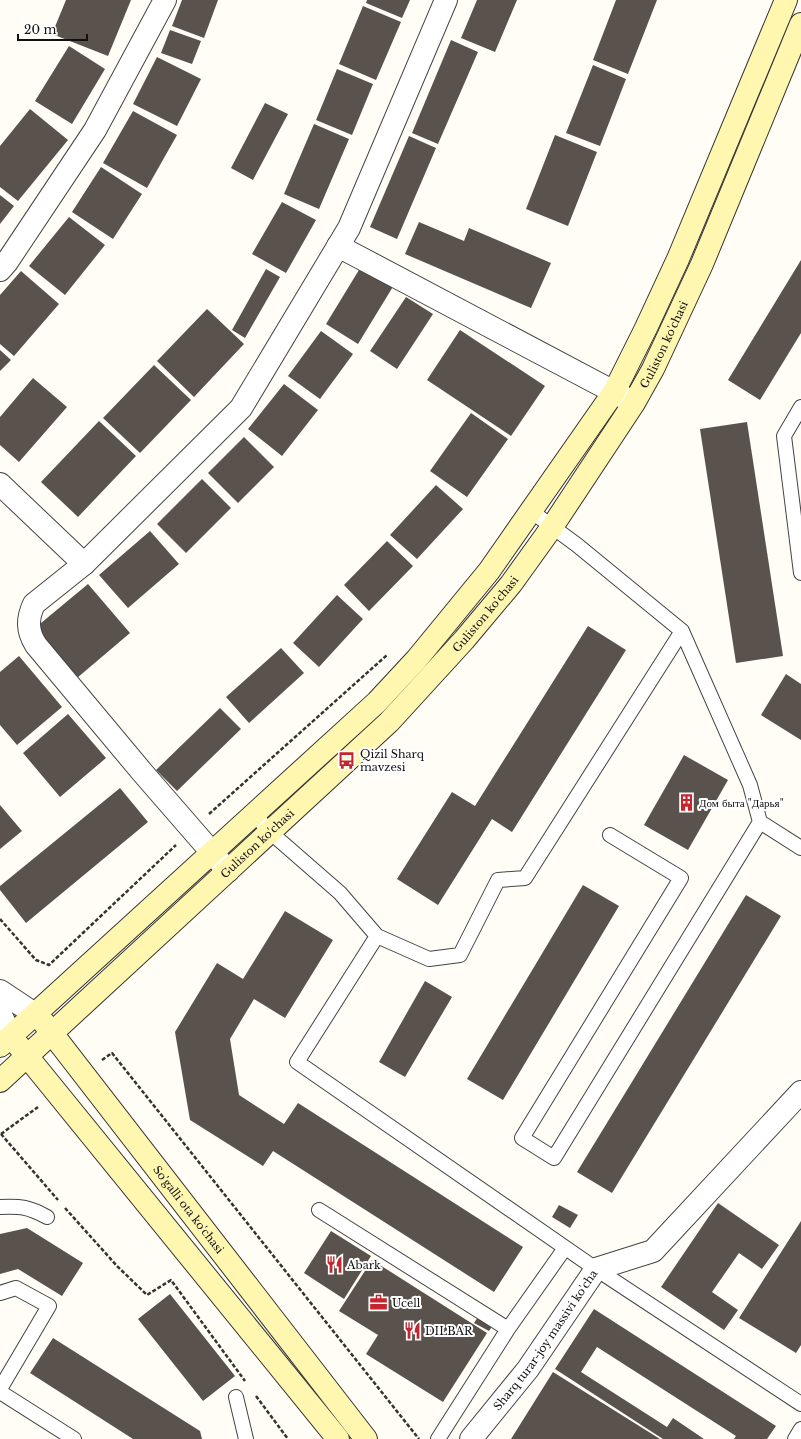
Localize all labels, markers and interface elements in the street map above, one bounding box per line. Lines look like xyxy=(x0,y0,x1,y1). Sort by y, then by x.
scale bar xyxy=(18,16,87,42)
text: 20 m xyxy=(24,22,56,37)
street label: Guliston ko'chasi xyxy=(637,299,691,391)
street label: Guliston ko'chasi xyxy=(449,573,522,655)
place label: Qizil Sharq mavzesi xyxy=(360,747,425,774)
bus stop icon: Qizil Sharq mavzesi xyxy=(337,750,357,770)
building icon: Дом быта "Дарья" xyxy=(676,793,696,813)
place label: Дом быта "Дарья" xyxy=(699,796,784,810)
street label: Guliston ko'chasi xyxy=(217,806,297,881)
street label: So'galli ota ko'chasi xyxy=(150,1163,227,1257)
restaurant icon: Abark xyxy=(324,1255,344,1275)
place label: Abark xyxy=(346,1258,381,1272)
street label: Sharq turar-joy massivi ko'cha xyxy=(490,1266,601,1413)
office icon: Ucell xyxy=(369,1293,389,1313)
place label: Ucell xyxy=(392,1296,421,1310)
restaurant icon: DILBAR xyxy=(402,1321,422,1341)
place label: DILBAR xyxy=(425,1324,473,1338)

